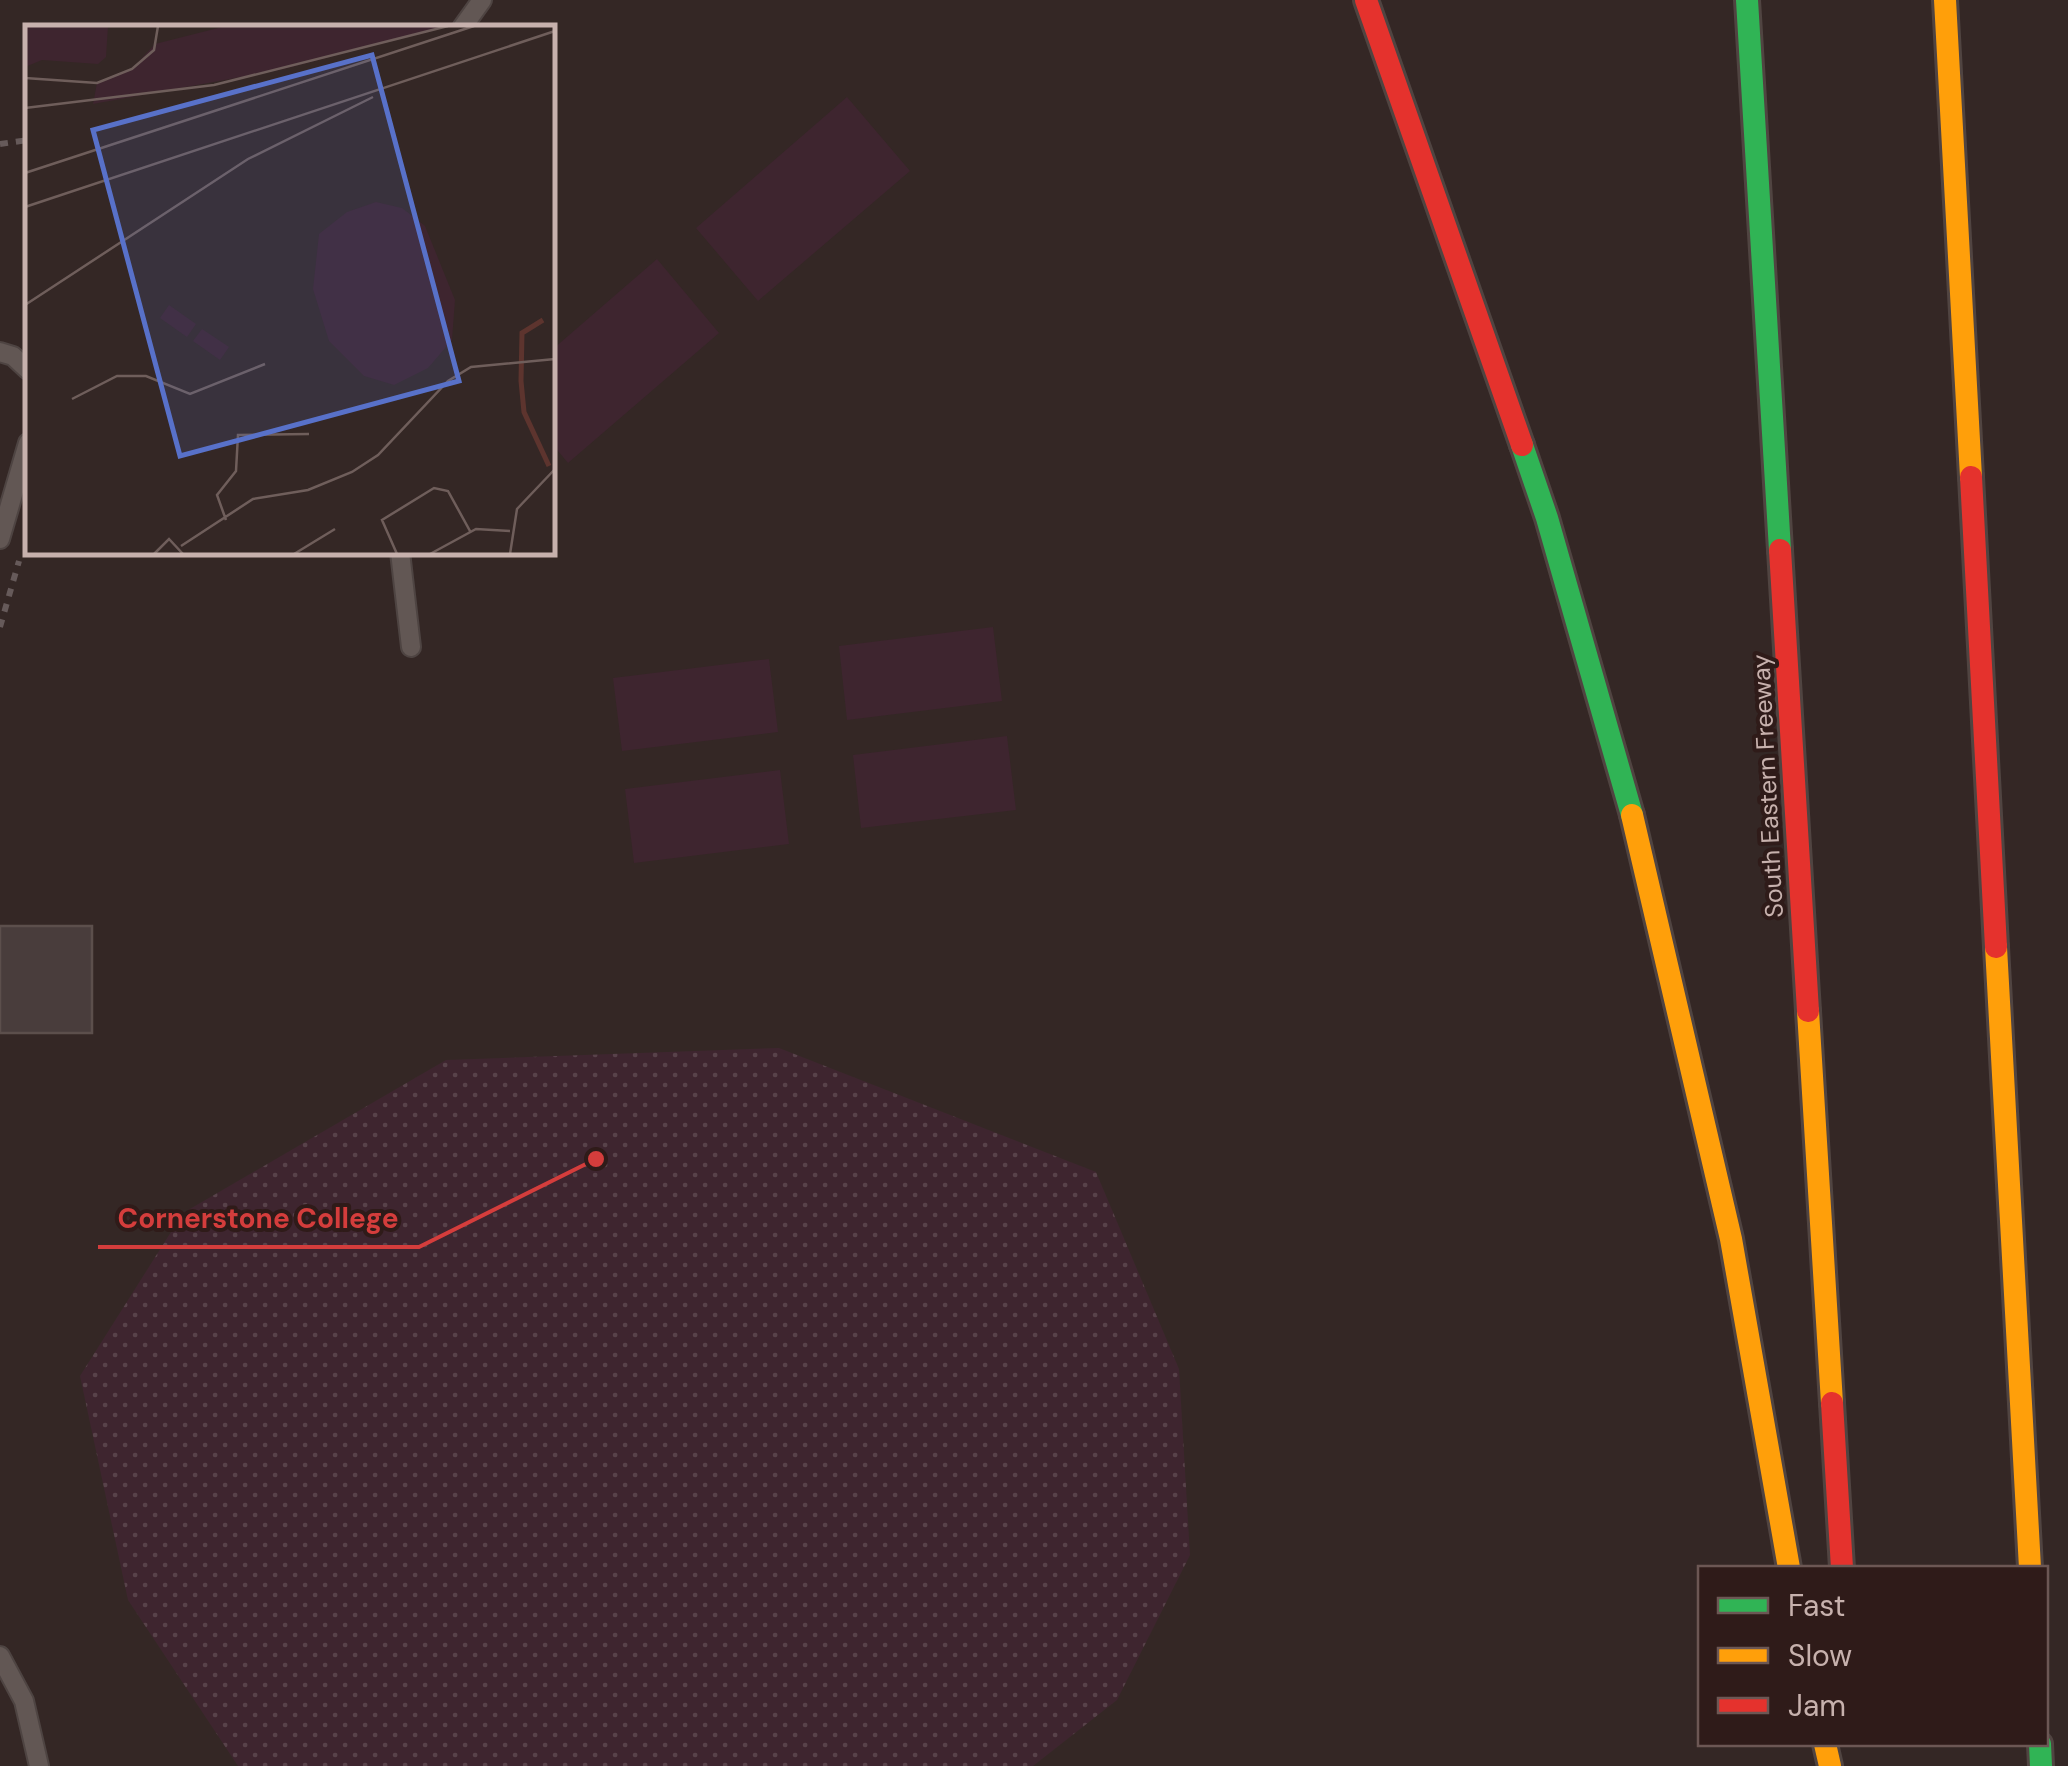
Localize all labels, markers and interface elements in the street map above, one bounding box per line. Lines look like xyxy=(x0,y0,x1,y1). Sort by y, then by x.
inset map xyxy=(25,25,555,555)
street label: South Eastern Freeway xyxy=(1744,653,1791,919)
callout: Cornerstone College xyxy=(98,1189,419,1247)
text: Cornerstone College xyxy=(118,1200,399,1237)
legend xyxy=(1698,1566,2048,1746)
text: Fast xyxy=(1788,1586,1846,1625)
text: Slow xyxy=(1788,1636,1852,1675)
text: Jam xyxy=(1788,1686,1846,1725)

